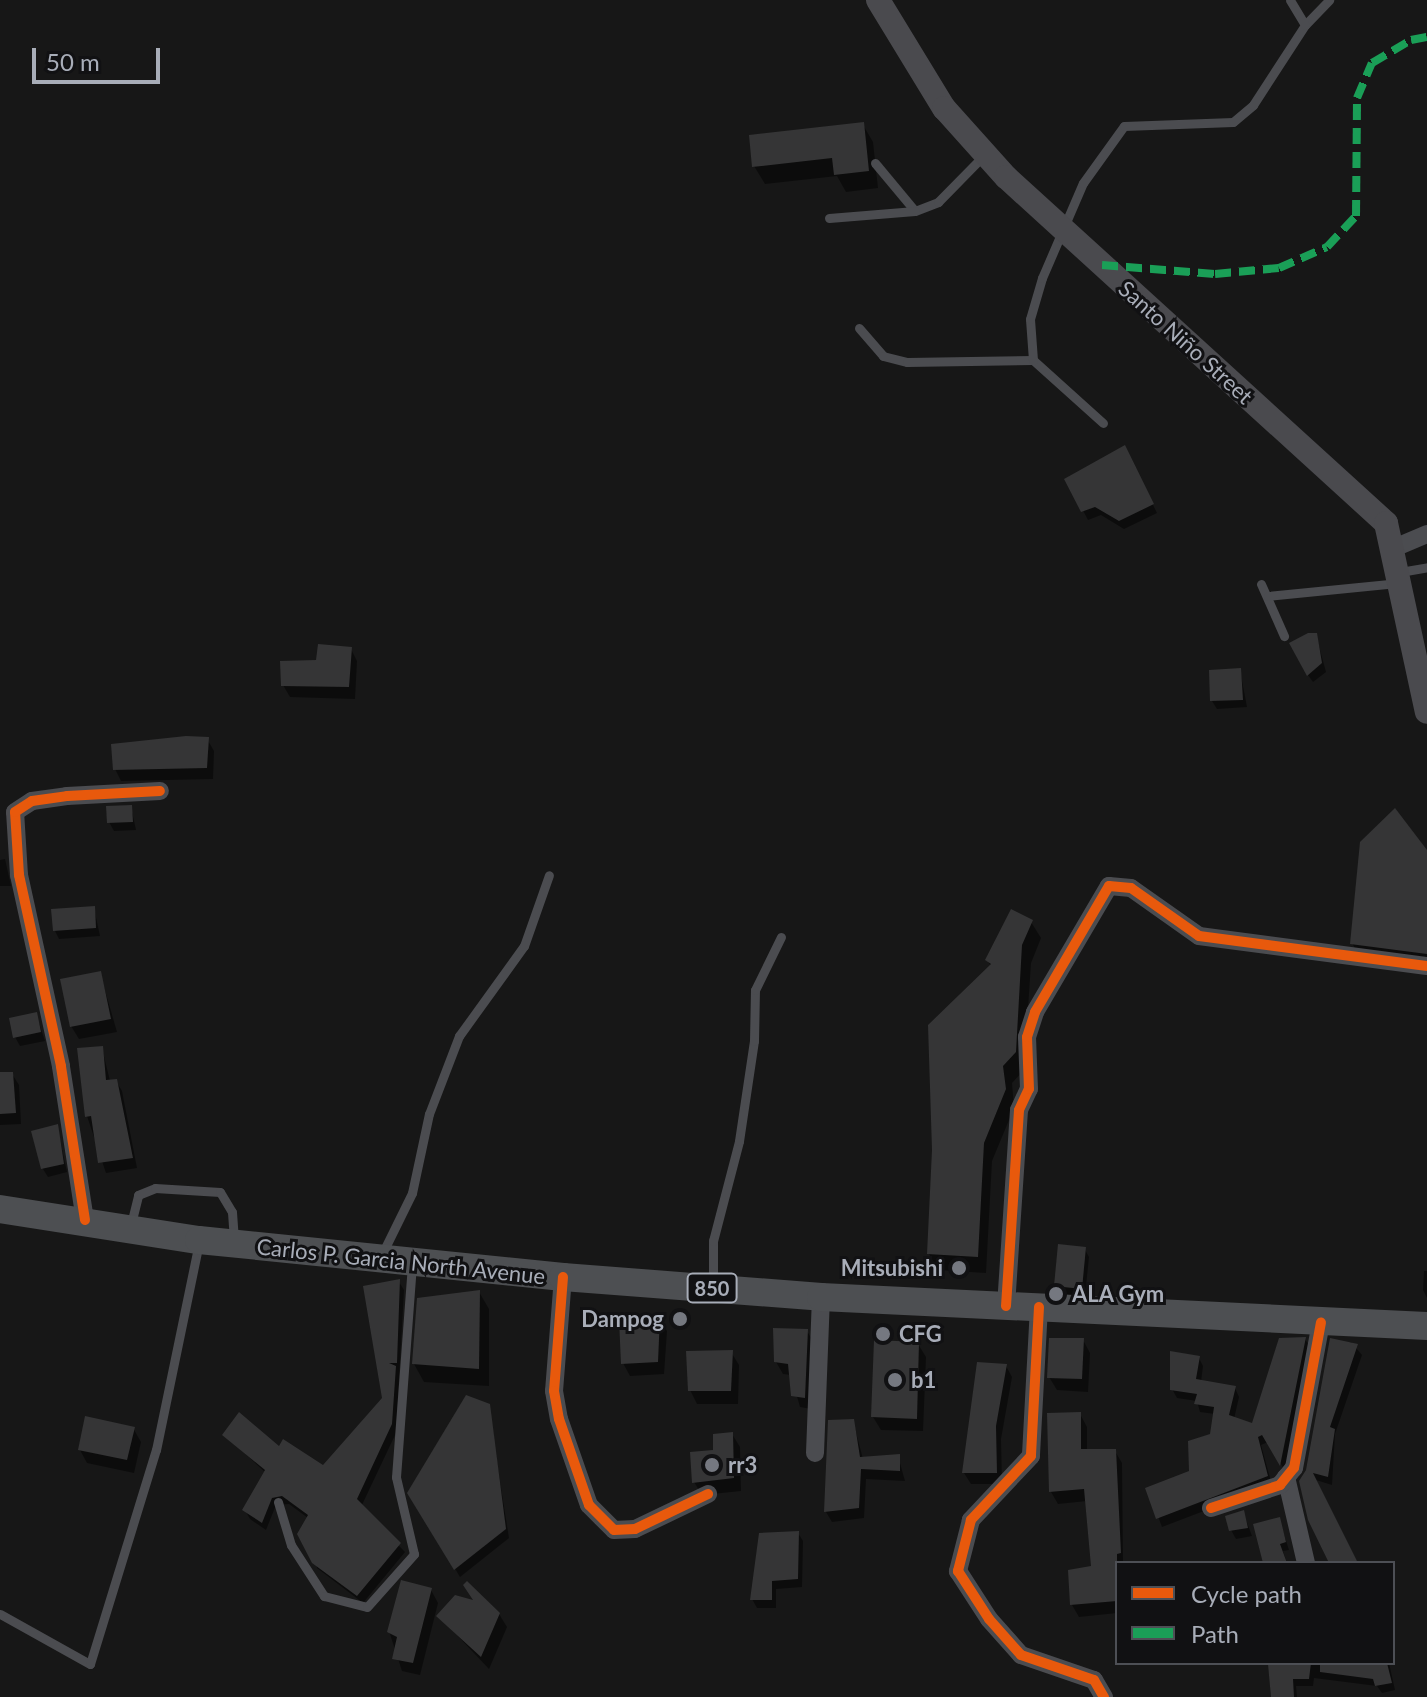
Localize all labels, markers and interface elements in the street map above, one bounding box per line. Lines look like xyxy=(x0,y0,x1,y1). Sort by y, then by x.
scale bar xyxy=(36,32,164,82)
text: 50 m xyxy=(46,47,100,76)
street label: Santo Niño Street xyxy=(1114,275,1258,409)
street label: Carlos P. Garcia North Avenue xyxy=(255,1233,547,1289)
place label: Mitsubishi xyxy=(841,1255,943,1281)
marker: Mitsubishi xyxy=(950,1259,968,1277)
road number: 850 xyxy=(686,1272,738,1304)
place label: ALA Gym xyxy=(1072,1281,1165,1307)
marker: ALA Gym xyxy=(1047,1285,1065,1303)
place label: Dampog xyxy=(581,1306,664,1332)
marker: Dampog xyxy=(671,1310,689,1328)
place label: CFG xyxy=(899,1321,942,1347)
marker: CFG xyxy=(874,1325,892,1343)
place label: b1 xyxy=(911,1367,936,1393)
marker: b1 xyxy=(886,1371,904,1389)
place label: rr3 xyxy=(728,1452,757,1478)
marker: rr3 xyxy=(703,1456,721,1474)
legend xyxy=(1115,1561,1395,1665)
text: Cycle path xyxy=(1191,1579,1302,1608)
text: Path xyxy=(1191,1619,1239,1648)

